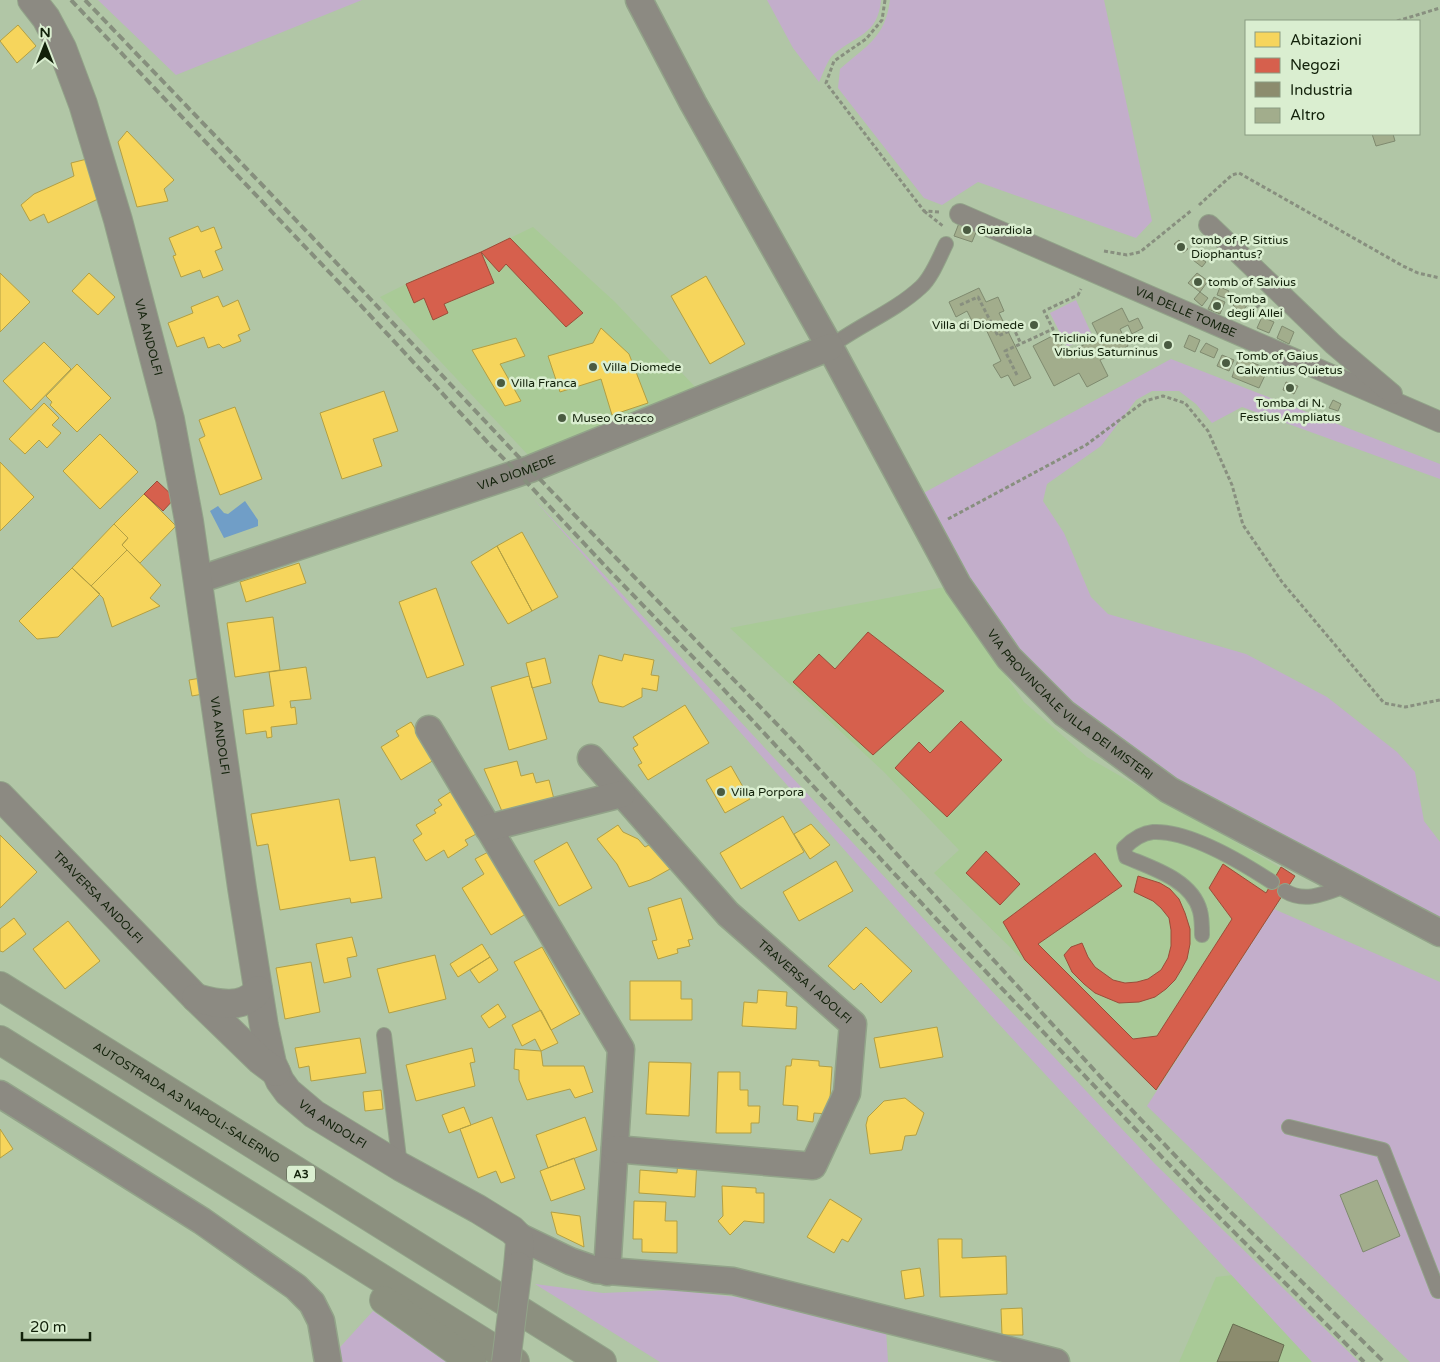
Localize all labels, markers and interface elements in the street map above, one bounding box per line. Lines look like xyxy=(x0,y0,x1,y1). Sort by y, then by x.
north arrow xyxy=(20,20,70,70)
legend xyxy=(1245,20,1420,135)
text: N xyxy=(39,24,51,41)
text: Abitazioni xyxy=(1290,31,1362,49)
text: Negozi xyxy=(1290,56,1340,74)
text: Industria xyxy=(1290,81,1353,99)
text: Altro xyxy=(1290,106,1325,124)
place label: Guardiola xyxy=(977,223,1032,237)
marker: Guardiola xyxy=(961,224,973,236)
place label: tomb of P. Sittius Diophantus? xyxy=(1191,233,1289,261)
marker: tomb of P. Sittius Diophantus? xyxy=(1175,241,1187,253)
place label: tomb of Salvius xyxy=(1208,275,1296,289)
marker: tomb of Salvius xyxy=(1192,276,1204,288)
street label: VIA DELLE TOMBE xyxy=(1133,284,1239,340)
place label: Tomba degli Allei xyxy=(1227,292,1283,320)
street label: VIA ANDOLFI xyxy=(132,297,165,377)
marker: Tomba degli Allei xyxy=(1211,300,1223,312)
place label: Villa di Diomede xyxy=(932,318,1024,332)
marker: Villa di Diomede xyxy=(1028,319,1040,331)
place label: Triclinio funebre di Vibrius Saturninus xyxy=(1052,331,1158,359)
marker: Triclinio funebre di Vibrius Saturninus xyxy=(1162,339,1174,351)
place label: Tomb of Gaius Calventius Quietus xyxy=(1236,349,1343,377)
marker: Tomb of Gaius Calventius Quietus xyxy=(1220,357,1232,369)
place label: Villa Diomede xyxy=(603,360,682,374)
marker: Villa Diomede xyxy=(587,361,599,373)
place label: Villa Franca xyxy=(511,376,577,390)
marker: Villa Franca xyxy=(495,377,507,389)
marker: Tomba di N. Festius Ampliatus xyxy=(1284,382,1296,394)
place label: Tomba di N. Festius Ampliatus xyxy=(1240,396,1341,424)
place label: Museo Gracco xyxy=(572,411,654,425)
marker: Museo Gracco xyxy=(556,412,568,424)
street label: VIA DIOMEDE xyxy=(476,452,558,493)
street label: VIA PROVINCIALE VILLA DEI MISTERI xyxy=(984,627,1156,783)
street label: VIA ANDOLFI xyxy=(207,696,233,776)
place label: Villa Porpora xyxy=(731,785,804,799)
marker: Villa Porpora xyxy=(715,786,727,798)
street label: TRAVERSA ANDOLFI xyxy=(50,848,146,946)
street label: TRAVERSA I ADOLFI xyxy=(755,937,855,1027)
street label: AUTOSTRADA A3 NAPOLI-SALERNO xyxy=(91,1039,283,1166)
street label: VIA ANDOLFI xyxy=(295,1097,369,1151)
road number: A3 xyxy=(287,1166,315,1182)
scale bar xyxy=(22,1310,90,1342)
text: 20 m xyxy=(30,1318,67,1336)

